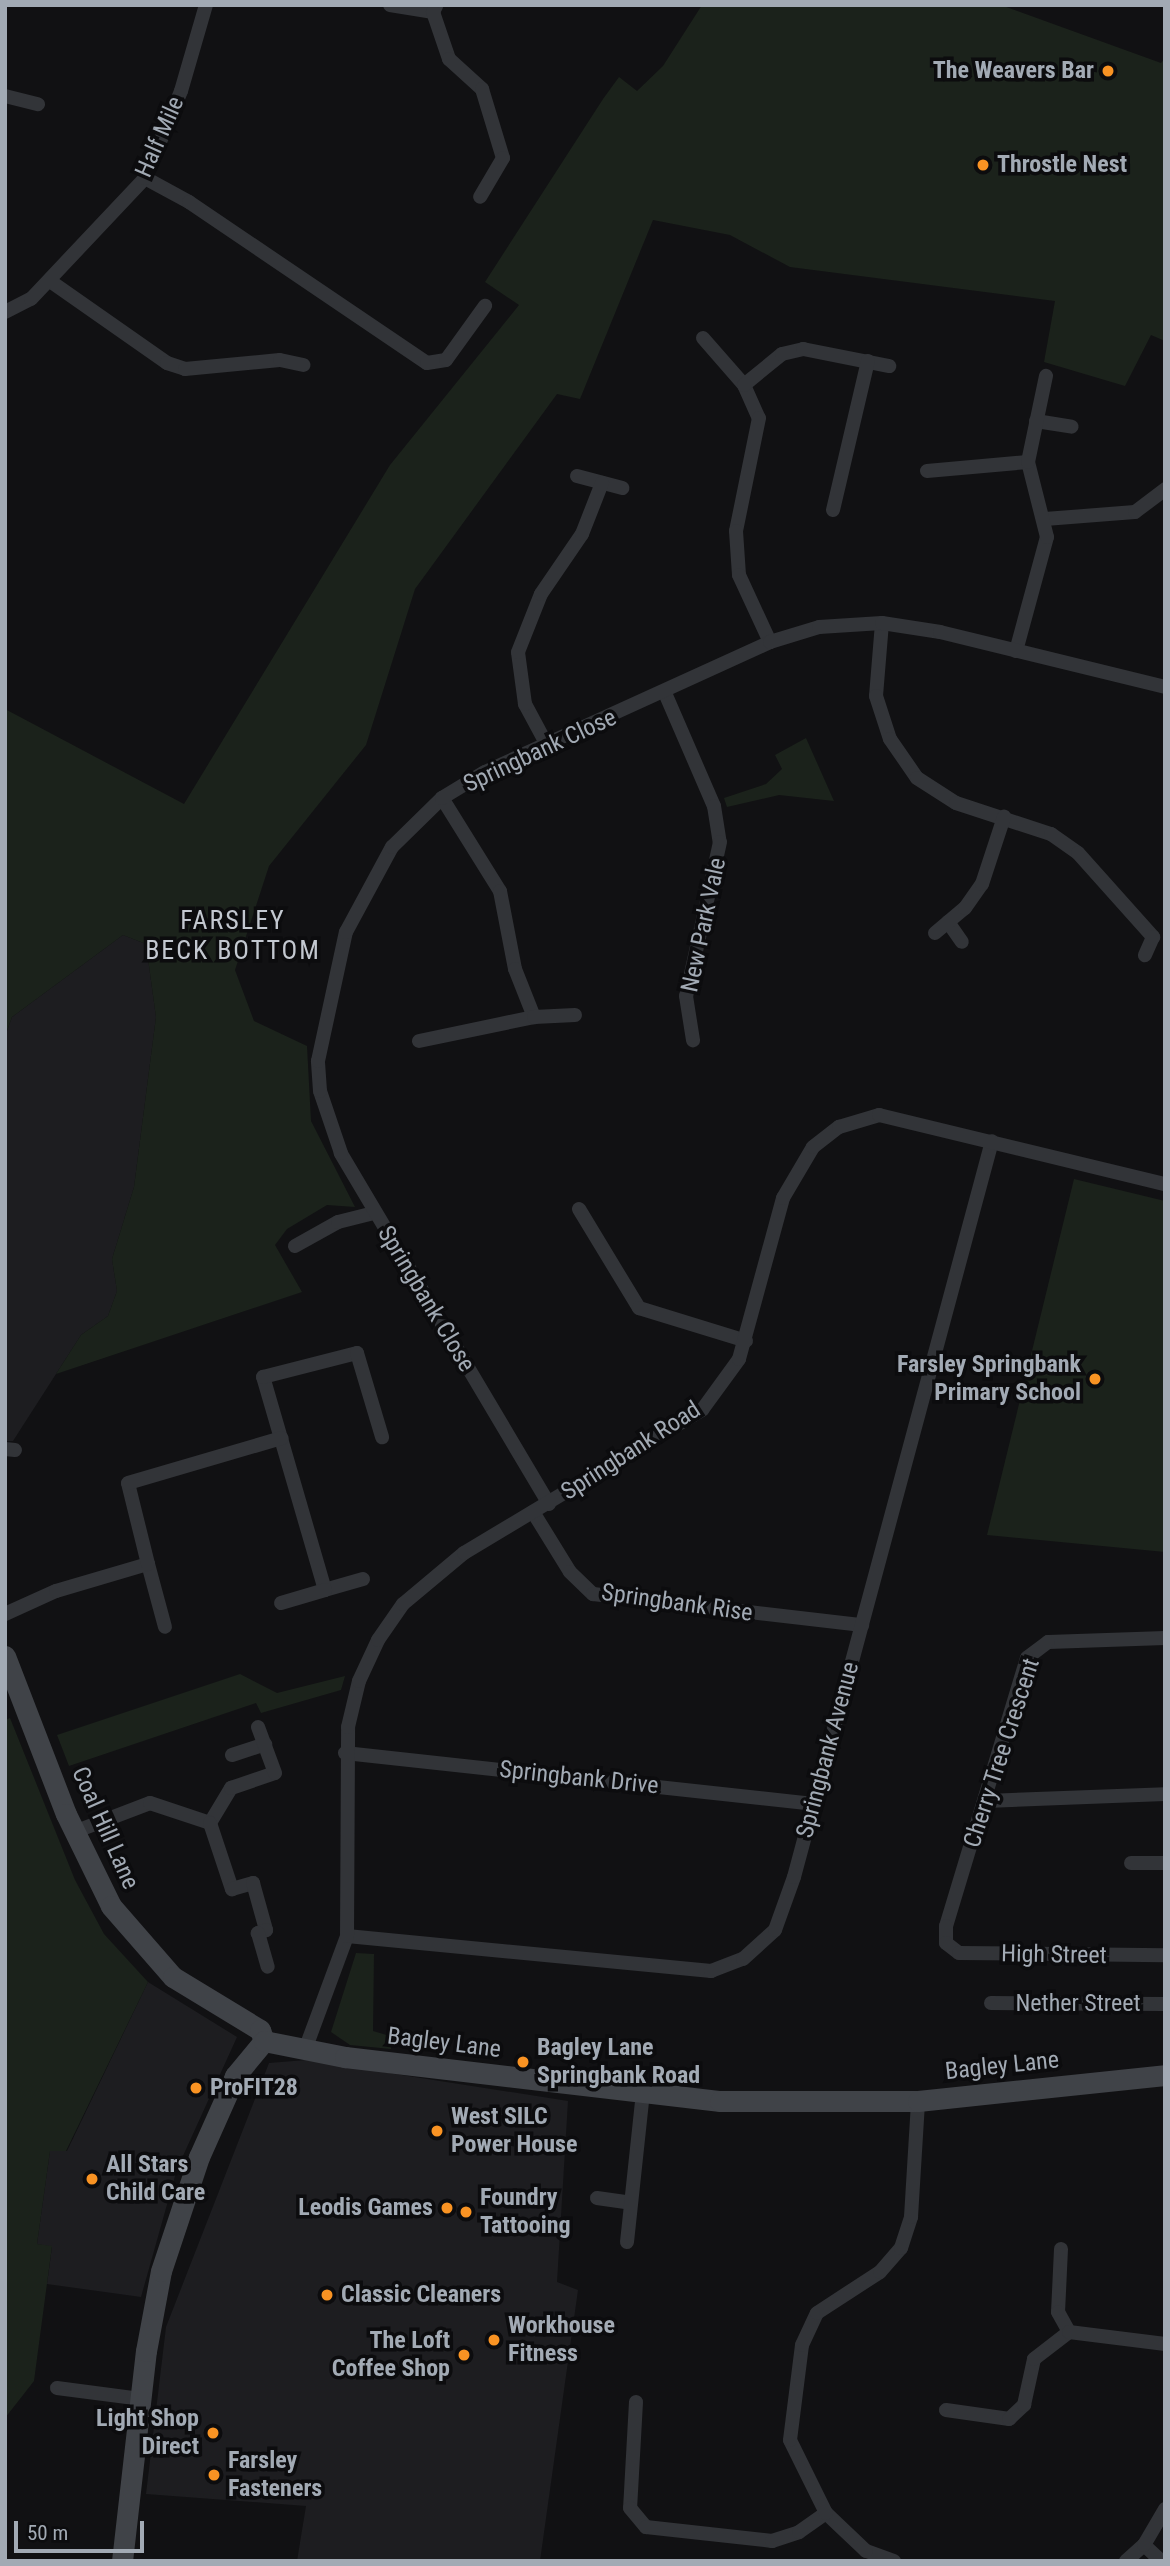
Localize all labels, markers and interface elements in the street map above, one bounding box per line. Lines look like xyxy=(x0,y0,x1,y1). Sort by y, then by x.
place label: The Weavers Bar xyxy=(933,57,1094,85)
marker: The Weavers Bar xyxy=(1100,63,1116,79)
street label: Half Mile xyxy=(129,92,191,182)
place label: Throstle Nest xyxy=(997,151,1127,179)
marker: Throstle Nest xyxy=(975,157,991,173)
street label: Springbank Close xyxy=(459,703,621,799)
street label: New Park Vale xyxy=(676,855,732,995)
district label: FARSLEY BECK BOTTOM xyxy=(147,905,319,967)
street label: Springbank Close xyxy=(371,1221,481,1377)
place label: Farsley Springbank Primary School xyxy=(897,1351,1081,1407)
marker: Farsley Springbank Primary School xyxy=(1087,1371,1103,1387)
street label: Springbank Road xyxy=(556,1395,706,1507)
street label: Springbank Rise xyxy=(600,1578,754,1628)
street label: Cherry Tree Crescent xyxy=(958,1655,1046,1851)
street label: Springbank Avenue xyxy=(791,1659,865,1841)
street label: Springbank Drive xyxy=(498,1755,660,1801)
street label: Coal Hill Lane xyxy=(65,1762,145,1894)
street label: High Street xyxy=(1001,1940,1107,1970)
street label: Nether Street xyxy=(1015,1990,1141,2018)
street label: Bagley Lane xyxy=(386,2022,502,2064)
place label: Bagley Lane Springbank Road xyxy=(537,2034,700,2090)
street label: Bagley Lane xyxy=(944,2046,1060,2086)
marker: Bagley Lane Springbank Road xyxy=(515,2054,531,2070)
place label: ProFIT28 xyxy=(210,2074,298,2102)
marker: ProFIT28 xyxy=(188,2080,204,2096)
place label: West SILC Power House xyxy=(451,2103,577,2159)
marker: West SILC Power House xyxy=(429,2123,445,2139)
place label: All Stars Child Care xyxy=(106,2151,205,2207)
marker: All Stars Child Care xyxy=(84,2171,100,2187)
place label: Foundry Tattooing xyxy=(480,2184,571,2240)
place label: Leodis Games xyxy=(298,2194,433,2222)
marker: Leodis Games xyxy=(439,2200,455,2216)
marker: Foundry Tattooing xyxy=(458,2204,474,2220)
place label: Classic Cleaners xyxy=(341,2281,501,2309)
marker: Classic Cleaners xyxy=(319,2287,335,2303)
place label: Workhouse Fitness xyxy=(508,2312,615,2368)
place label: The Loft Coffee Shop xyxy=(332,2327,450,2383)
marker: Workhouse Fitness xyxy=(486,2332,502,2348)
marker: The Loft Coffee Shop xyxy=(456,2347,472,2363)
place label: Light Shop Direct xyxy=(96,2405,199,2461)
marker: Light Shop Direct xyxy=(205,2425,221,2441)
place label: Farsley Fasteners xyxy=(228,2447,322,2503)
marker: Farsley Fasteners xyxy=(206,2467,222,2483)
scale bar xyxy=(18,2506,147,2550)
text: 50 m xyxy=(27,2521,68,2545)

